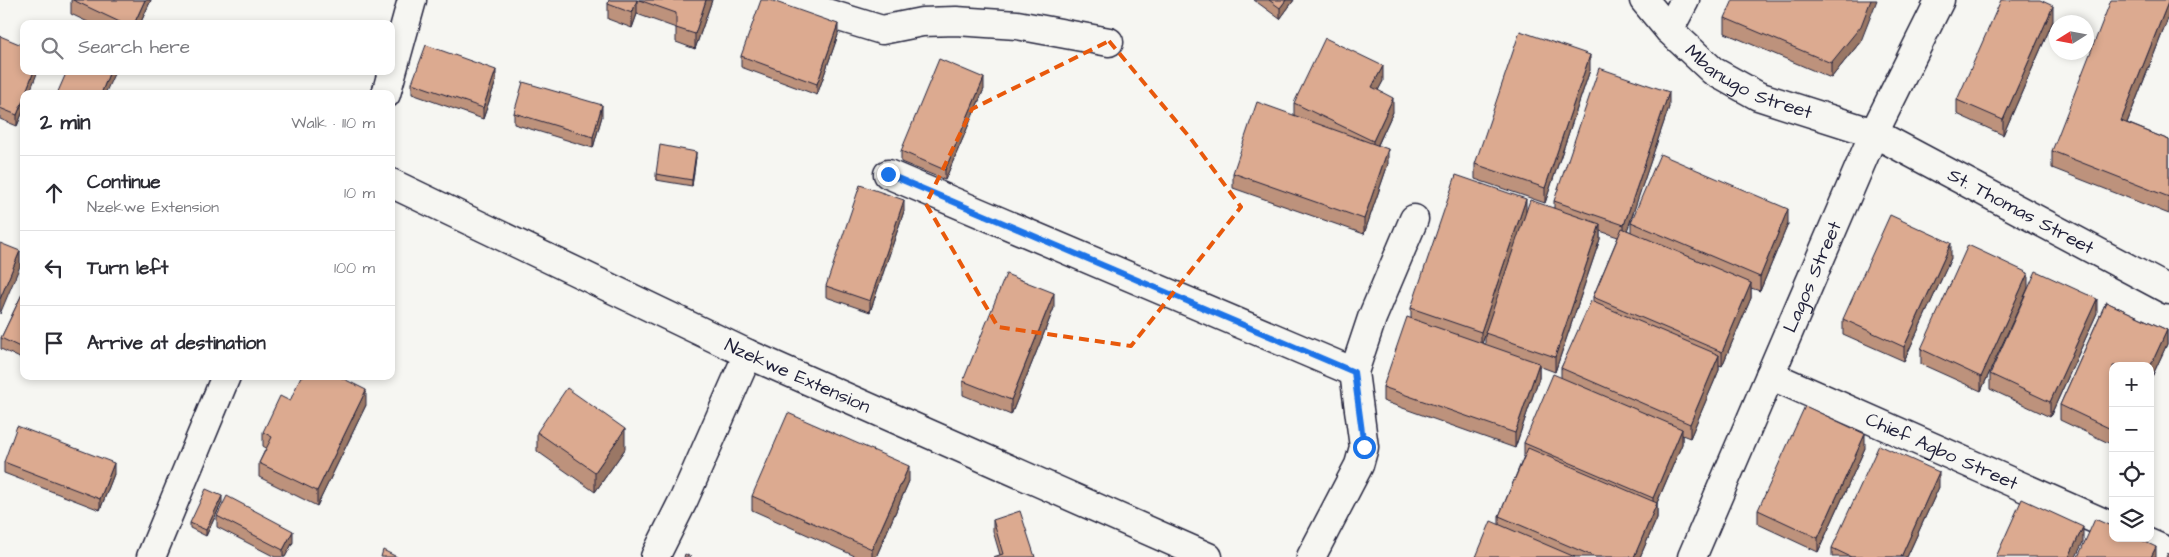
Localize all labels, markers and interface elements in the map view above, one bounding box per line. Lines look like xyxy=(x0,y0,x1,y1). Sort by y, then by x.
north arrow xyxy=(2049,15,2094,60)
search box xyxy=(20,20,395,75)
icon: search xyxy=(38,34,66,62)
text: Search here xyxy=(78,34,190,61)
street label: Mbanugo Street xyxy=(1679,38,1816,126)
text: 2 min xyxy=(40,108,90,137)
text: Walk · 110 m xyxy=(291,112,375,134)
street label: St. Thomas Street xyxy=(1943,161,2099,261)
route end xyxy=(877,163,900,186)
text: Continue xyxy=(87,169,161,196)
icon: ahead xyxy=(40,179,68,207)
text: 10 m xyxy=(344,182,375,204)
text: Nzekwe Extension xyxy=(87,196,219,218)
street label: Lagos Street xyxy=(1776,216,1848,337)
icon: left xyxy=(40,254,68,282)
text: Turn left xyxy=(87,255,168,282)
text: 100 m xyxy=(334,257,375,279)
icon: arrive xyxy=(40,329,68,357)
text: Arrive at destination xyxy=(87,330,266,357)
street label: Nzekwe Extension xyxy=(720,331,875,420)
map controls xyxy=(2109,362,2154,542)
button: + xyxy=(2109,362,2154,407)
street label: Chief Agbo Street xyxy=(1861,405,2023,497)
button: − xyxy=(2109,407,2154,452)
route start xyxy=(1353,436,1376,459)
button: locate xyxy=(2109,452,2154,497)
button: layers xyxy=(2109,497,2154,542)

